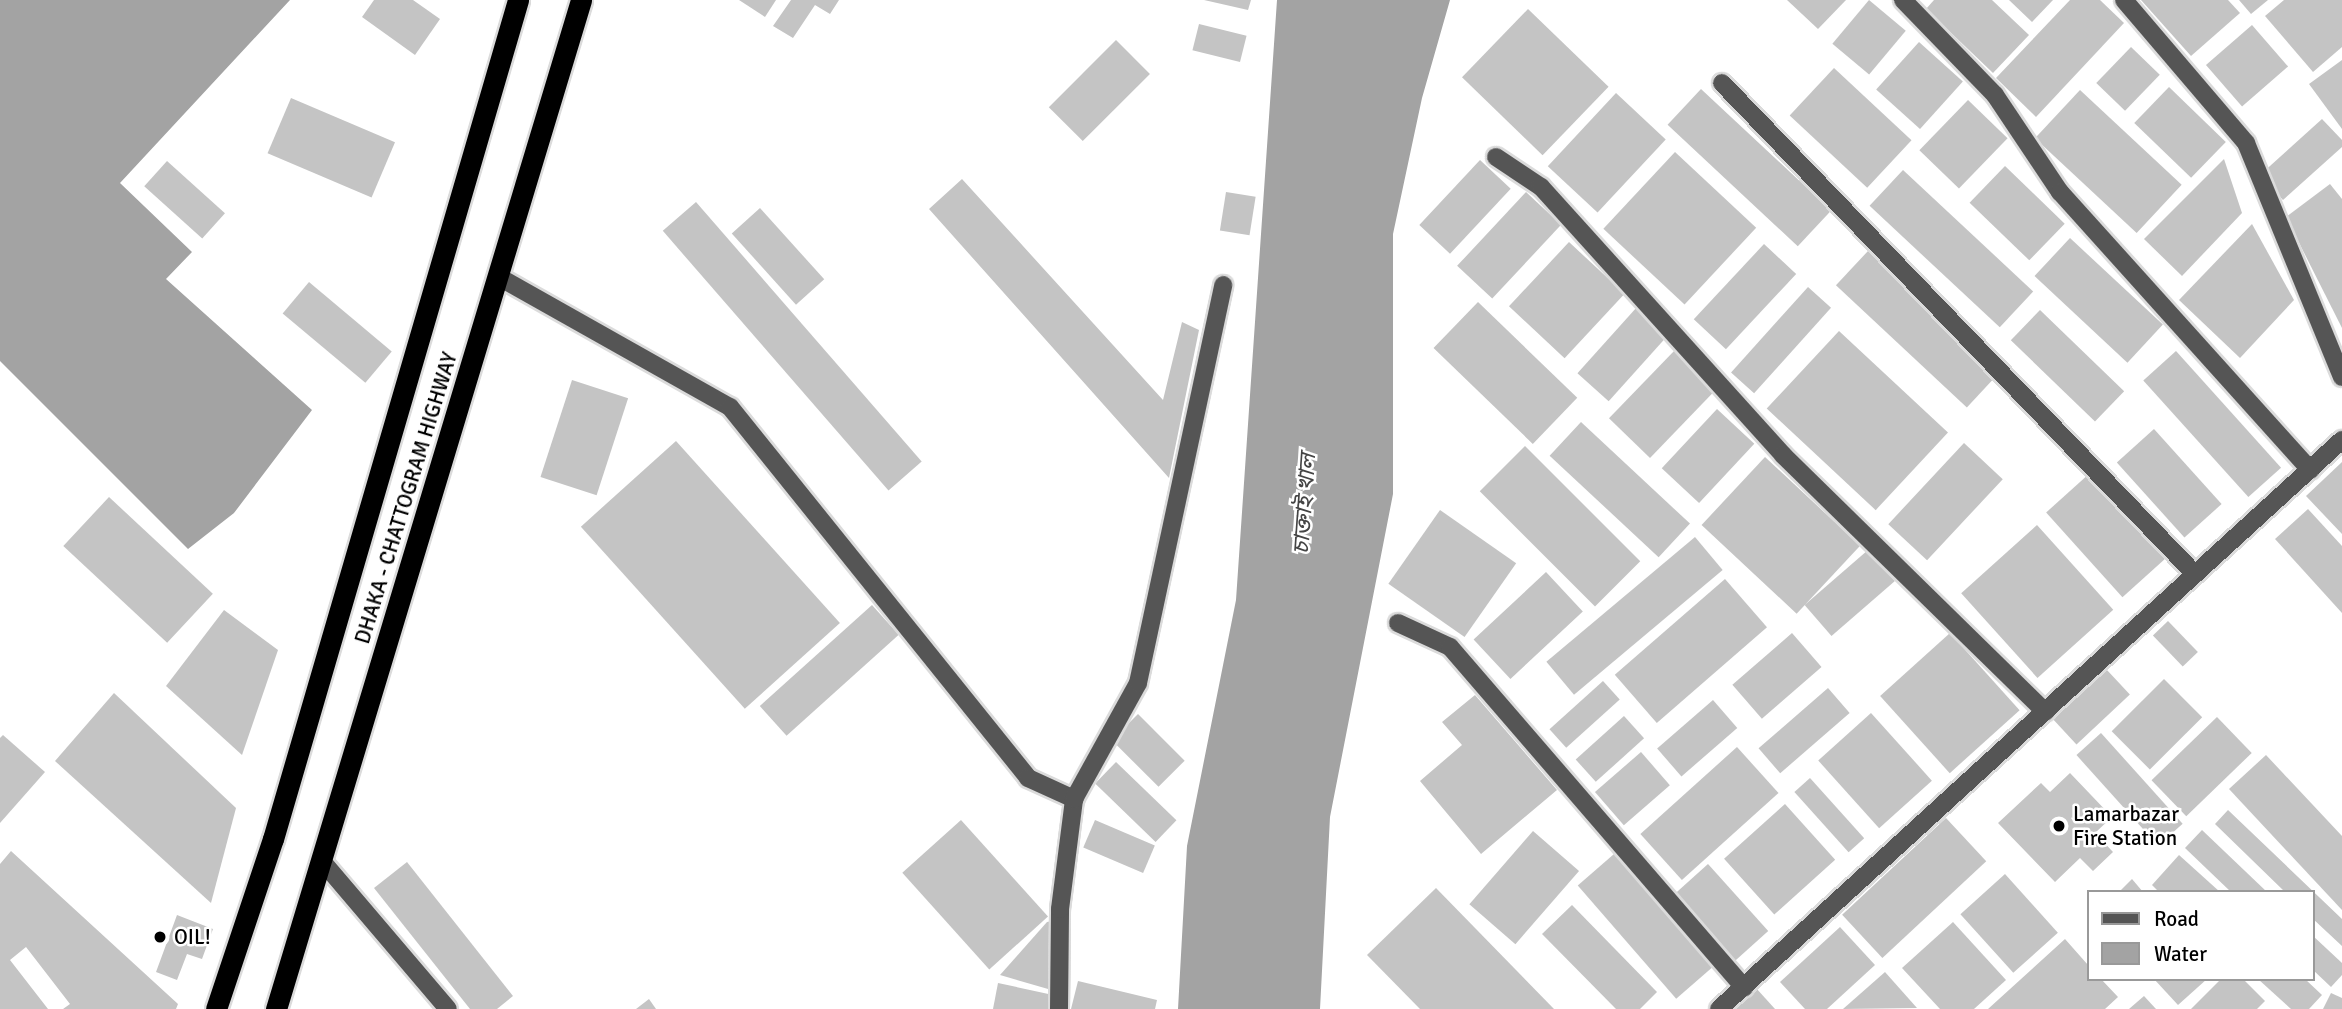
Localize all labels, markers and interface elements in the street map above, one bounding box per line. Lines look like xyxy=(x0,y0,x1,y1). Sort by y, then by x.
street label: DHAKA - CHATTOGRAM HIGHWAY xyxy=(350,349,462,647)
water label: চাক্তাই খাল xyxy=(1288,453,1322,555)
place label: Lamarbazar Fire Station xyxy=(2073,801,2179,851)
marker: Lamarbazar Fire Station xyxy=(2051,818,2067,834)
legend xyxy=(2086,890,2314,981)
text: Road xyxy=(2154,906,2199,932)
place label: OIL! xyxy=(174,924,211,950)
marker: OIL! xyxy=(152,929,168,945)
text: Water xyxy=(2154,941,2207,967)

